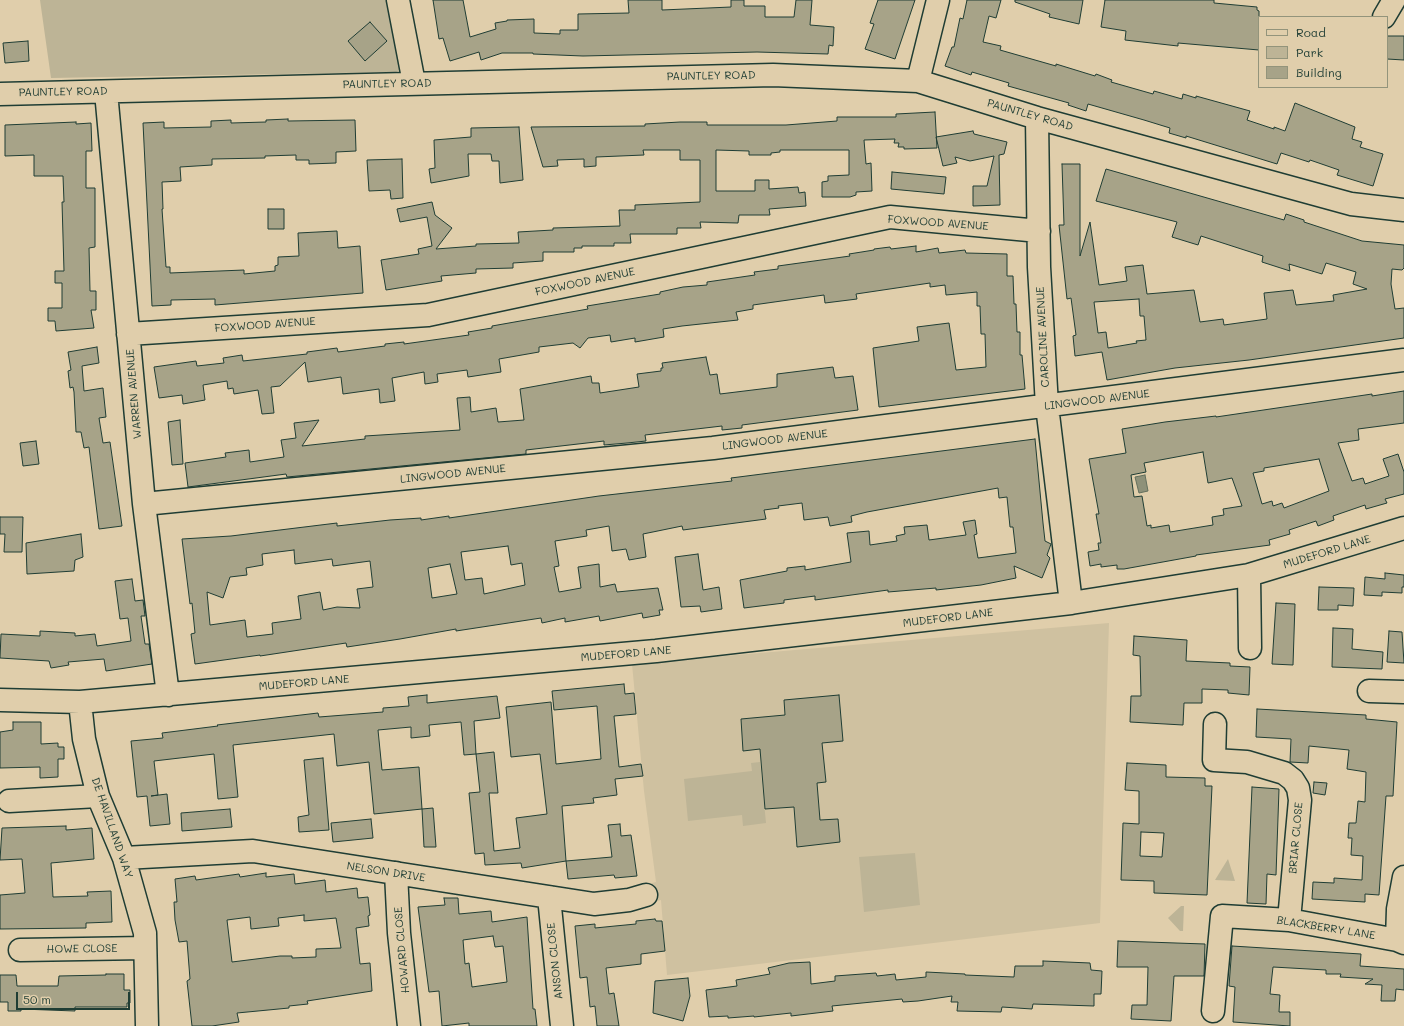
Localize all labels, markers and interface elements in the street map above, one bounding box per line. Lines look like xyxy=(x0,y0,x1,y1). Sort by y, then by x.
legend xyxy=(1258,16,1388,88)
text: Road xyxy=(1296,24,1326,40)
text: Park xyxy=(1296,44,1323,60)
text: Building xyxy=(1296,64,1342,80)
street label: PAUNTLEY ROAD xyxy=(667,69,755,83)
street label: PAUNTLEY ROAD xyxy=(343,77,431,91)
street label: PAUNTLEY ROAD xyxy=(19,85,107,99)
street label: PAUNTLEY ROAD xyxy=(986,96,1074,134)
street label: FOXWOOD AVENUE xyxy=(887,213,989,233)
street label: FOXWOOD AVENUE xyxy=(534,265,636,299)
street label: CAROLINE AVENUE xyxy=(1034,286,1052,388)
street label: FOXWOOD AVENUE xyxy=(214,315,316,335)
street label: WARREN AVENUE xyxy=(123,348,145,440)
street label: LINGWOOD AVENUE xyxy=(1044,387,1150,413)
street label: LINGWOOD AVENUE xyxy=(722,427,828,453)
street label: LINGWOOD AVENUE xyxy=(400,462,506,486)
street label: MUDEFORD LANE xyxy=(1282,532,1372,572)
street label: MUDEFORD LANE xyxy=(902,606,994,630)
street label: MUDEFORD LANE xyxy=(580,643,672,665)
street label: MUDEFORD LANE xyxy=(258,672,350,694)
street label: DE HAVILLAND WAY xyxy=(89,776,135,880)
street label: BRIAR CLOSE xyxy=(1286,802,1306,874)
street label: NELSON DRIVE xyxy=(346,859,426,885)
street label: HOWARD CLOSE xyxy=(392,906,412,994)
street label: BLACKBERRY LANE xyxy=(1276,914,1376,942)
street label: ANSON CLOSE xyxy=(544,922,566,1000)
street label: HOWE CLOSE xyxy=(46,942,118,956)
scale bar xyxy=(18,984,132,1010)
text: 50 m xyxy=(23,991,51,1007)

